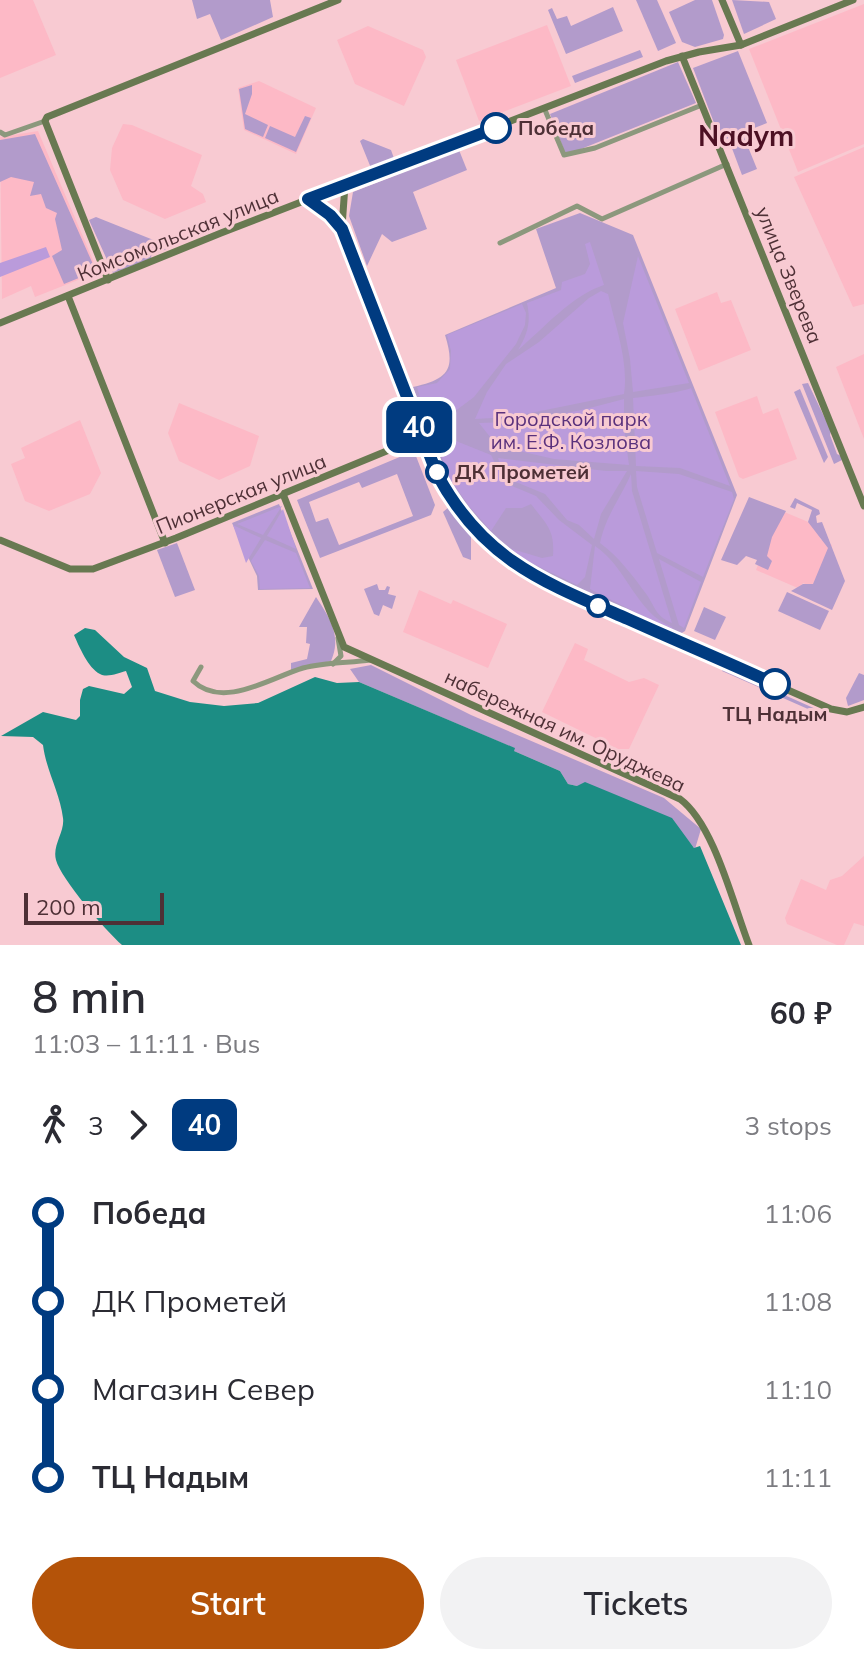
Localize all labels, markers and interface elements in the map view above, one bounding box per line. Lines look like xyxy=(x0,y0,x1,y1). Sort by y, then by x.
marker: Победа xyxy=(481,113,511,143)
place label: Победа xyxy=(518,115,594,140)
district label: Nadym xyxy=(698,118,794,153)
street label: Комсомольская улица xyxy=(73,183,282,286)
street label: улица Зверева xyxy=(751,203,828,347)
line badge: 40 xyxy=(383,401,455,453)
park label: Городской парк им. Е.Ф. Козлова xyxy=(491,406,651,454)
text: 40 xyxy=(402,409,436,444)
street label: Пионерская улица xyxy=(152,448,330,539)
place label: ДК Прометей xyxy=(455,459,589,484)
marker: ДК Прометей xyxy=(426,461,448,483)
unlabelled marker xyxy=(587,595,609,617)
street label: набережная им. Оруджева xyxy=(441,664,690,797)
marker: ТЦ Надым xyxy=(760,669,790,699)
place label: ТЦ Надым xyxy=(723,701,827,726)
scale bar xyxy=(24,889,164,925)
text: 200 m xyxy=(36,893,101,921)
text: 8 min xyxy=(32,969,146,1024)
text: 60 ₽ xyxy=(770,994,832,1032)
text: 11:03 – 11:11 · Bus xyxy=(32,1027,261,1060)
icon: walk xyxy=(32,1103,76,1147)
icon: forward xyxy=(116,1103,160,1147)
text: 40 xyxy=(188,1107,221,1142)
text: 3 xyxy=(88,1109,104,1142)
text: 3 stops xyxy=(745,1109,832,1142)
text: Победа xyxy=(92,1194,206,1232)
text: 11:06 xyxy=(764,1197,832,1230)
text: ДК Прометей xyxy=(92,1282,287,1320)
text: 11:08 xyxy=(764,1285,832,1318)
text: Магазин Север xyxy=(92,1370,315,1408)
text: 11:10 xyxy=(764,1373,832,1406)
text: ТЦ Надым xyxy=(92,1458,249,1496)
text: 11:11 xyxy=(764,1461,832,1494)
button: Start xyxy=(32,1557,424,1649)
button: Tickets xyxy=(440,1557,832,1649)

